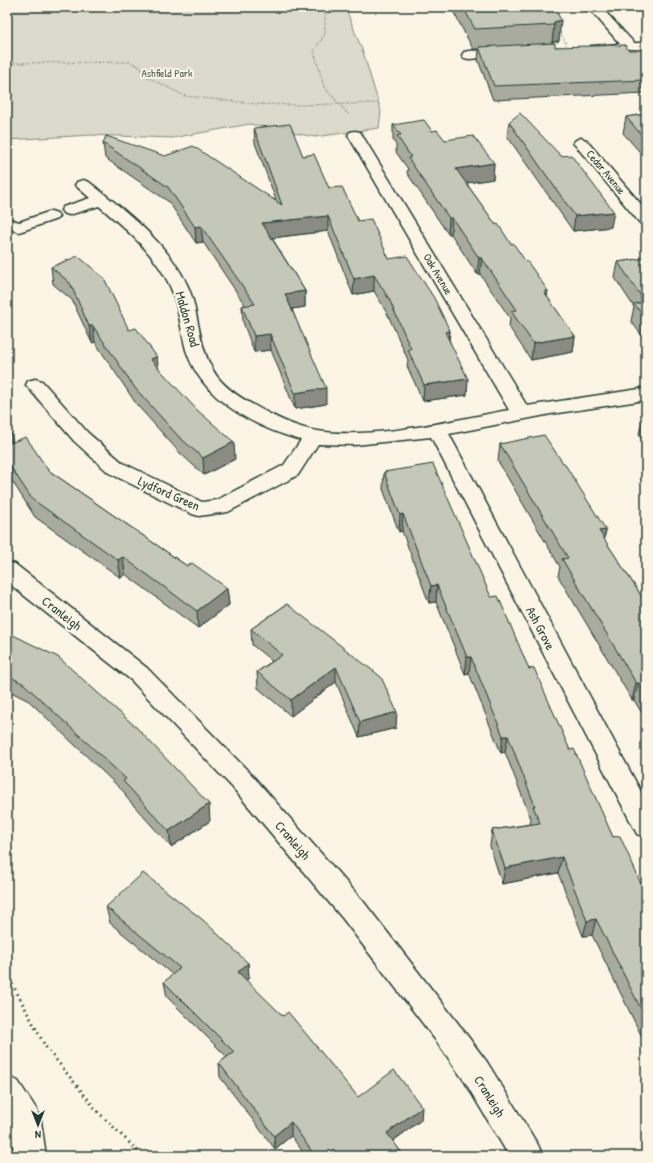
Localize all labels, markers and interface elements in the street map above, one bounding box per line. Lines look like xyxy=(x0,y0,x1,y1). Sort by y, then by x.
park label: Ashfield Park xyxy=(141,66,193,80)
street label: Cedar Avenue xyxy=(583,147,629,198)
street label: Oak Avenue xyxy=(420,251,456,298)
street label: Maldon Road xyxy=(172,289,204,349)
street label: Lydford Green xyxy=(135,471,203,515)
street label: Cranleigh xyxy=(38,592,86,635)
street label: Ash Grove xyxy=(522,603,560,653)
street label: Cranleigh xyxy=(271,817,315,864)
street label: Cranleigh xyxy=(470,1072,510,1121)
north arrow xyxy=(18,1105,58,1145)
text: N xyxy=(35,1128,41,1142)

